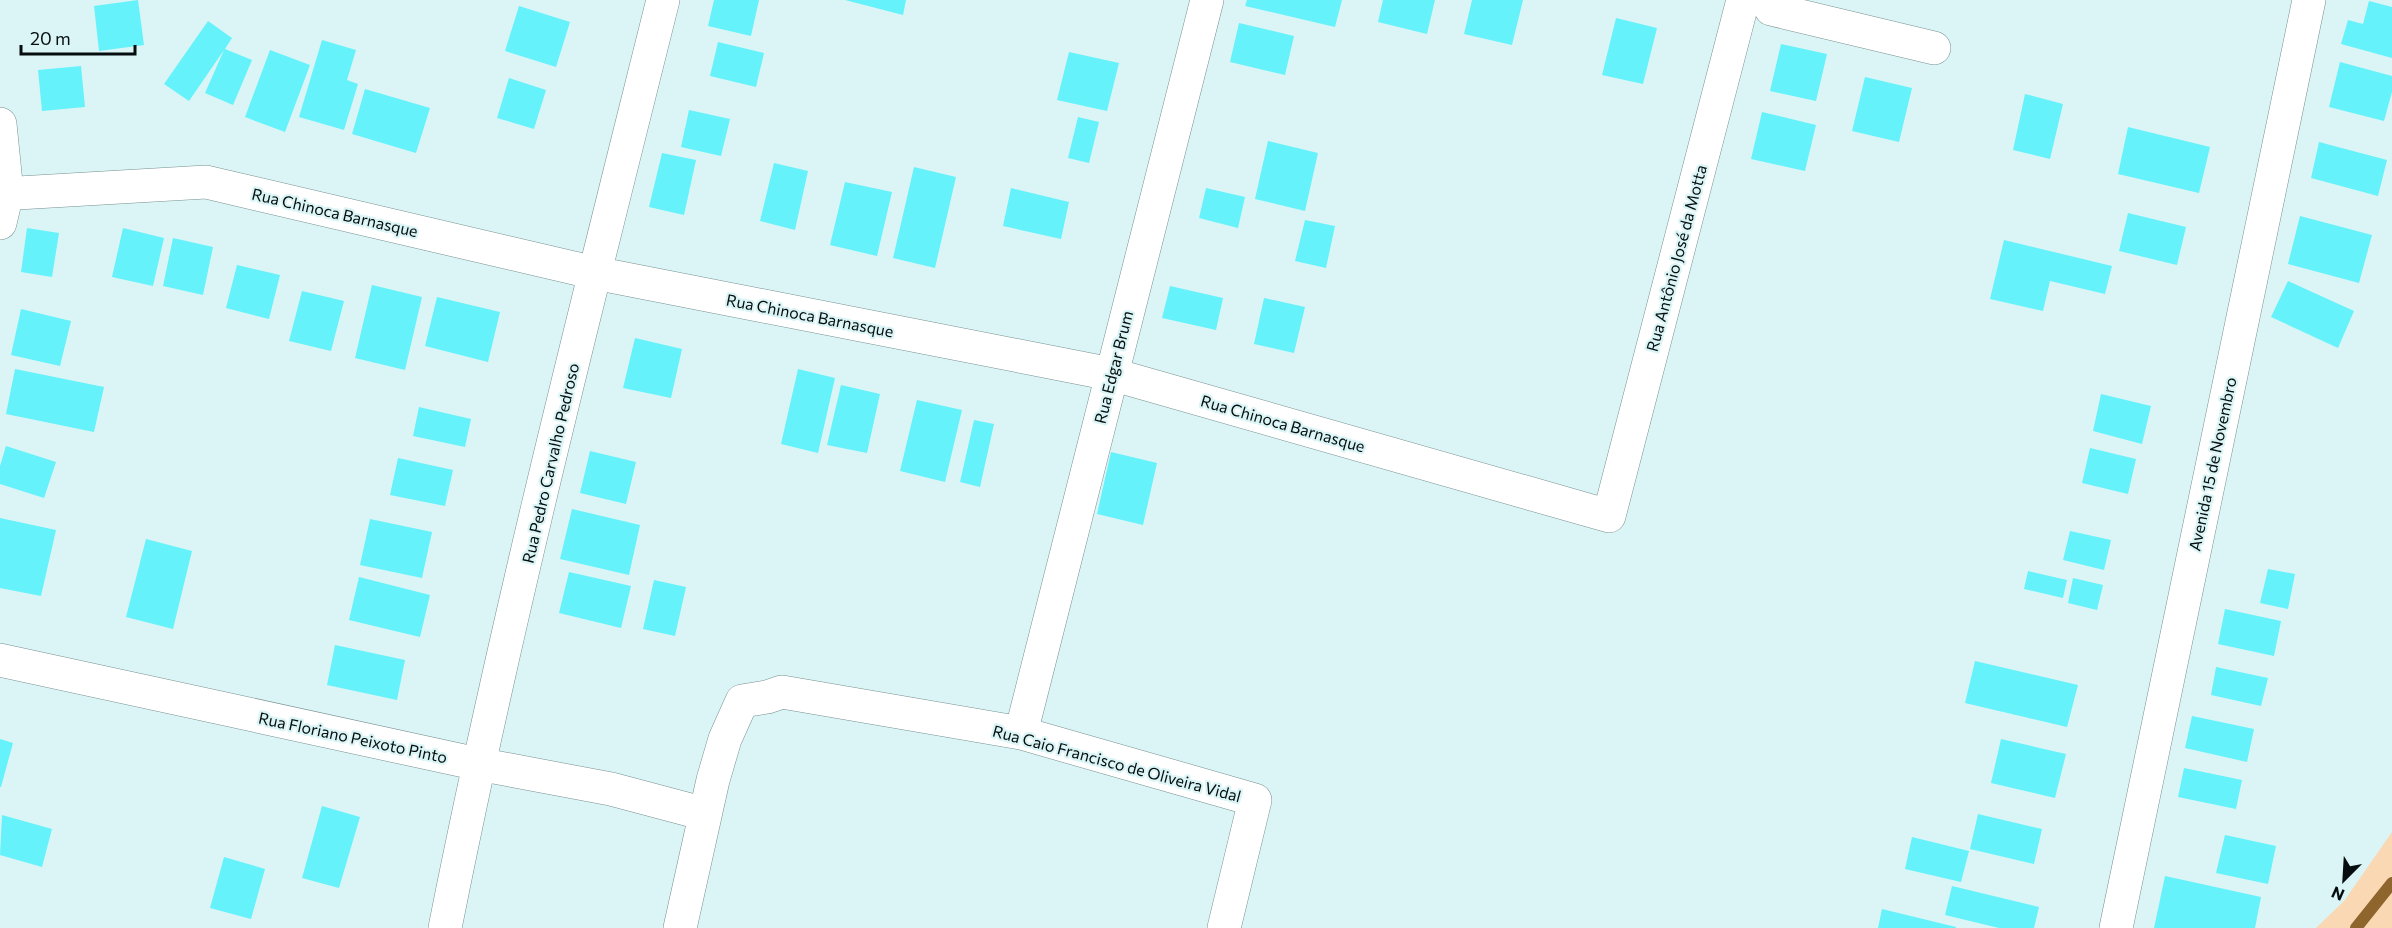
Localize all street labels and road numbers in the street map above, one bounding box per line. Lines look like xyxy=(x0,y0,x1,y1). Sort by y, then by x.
street label: Rua Antônio José da Motta xyxy=(1642,162,1710,354)
street label: Rua Chinoca Barnasque xyxy=(250,184,420,240)
street label: Rua Chinoca Barnasque xyxy=(725,289,895,341)
street label: Rua Edgar Brum xyxy=(1090,309,1136,425)
street label: Rua Pedro Carvalho Pedroso xyxy=(518,361,582,565)
street label: Avenida 15 de Novembro xyxy=(2184,375,2240,553)
street label: Rua Chinoca Barnasque xyxy=(1199,390,1367,456)
street label: Rua Floriano Peixoto Pinto xyxy=(257,708,449,766)
street label: Rua Caio Francisco de Oliveira Vidal xyxy=(991,721,1243,805)

